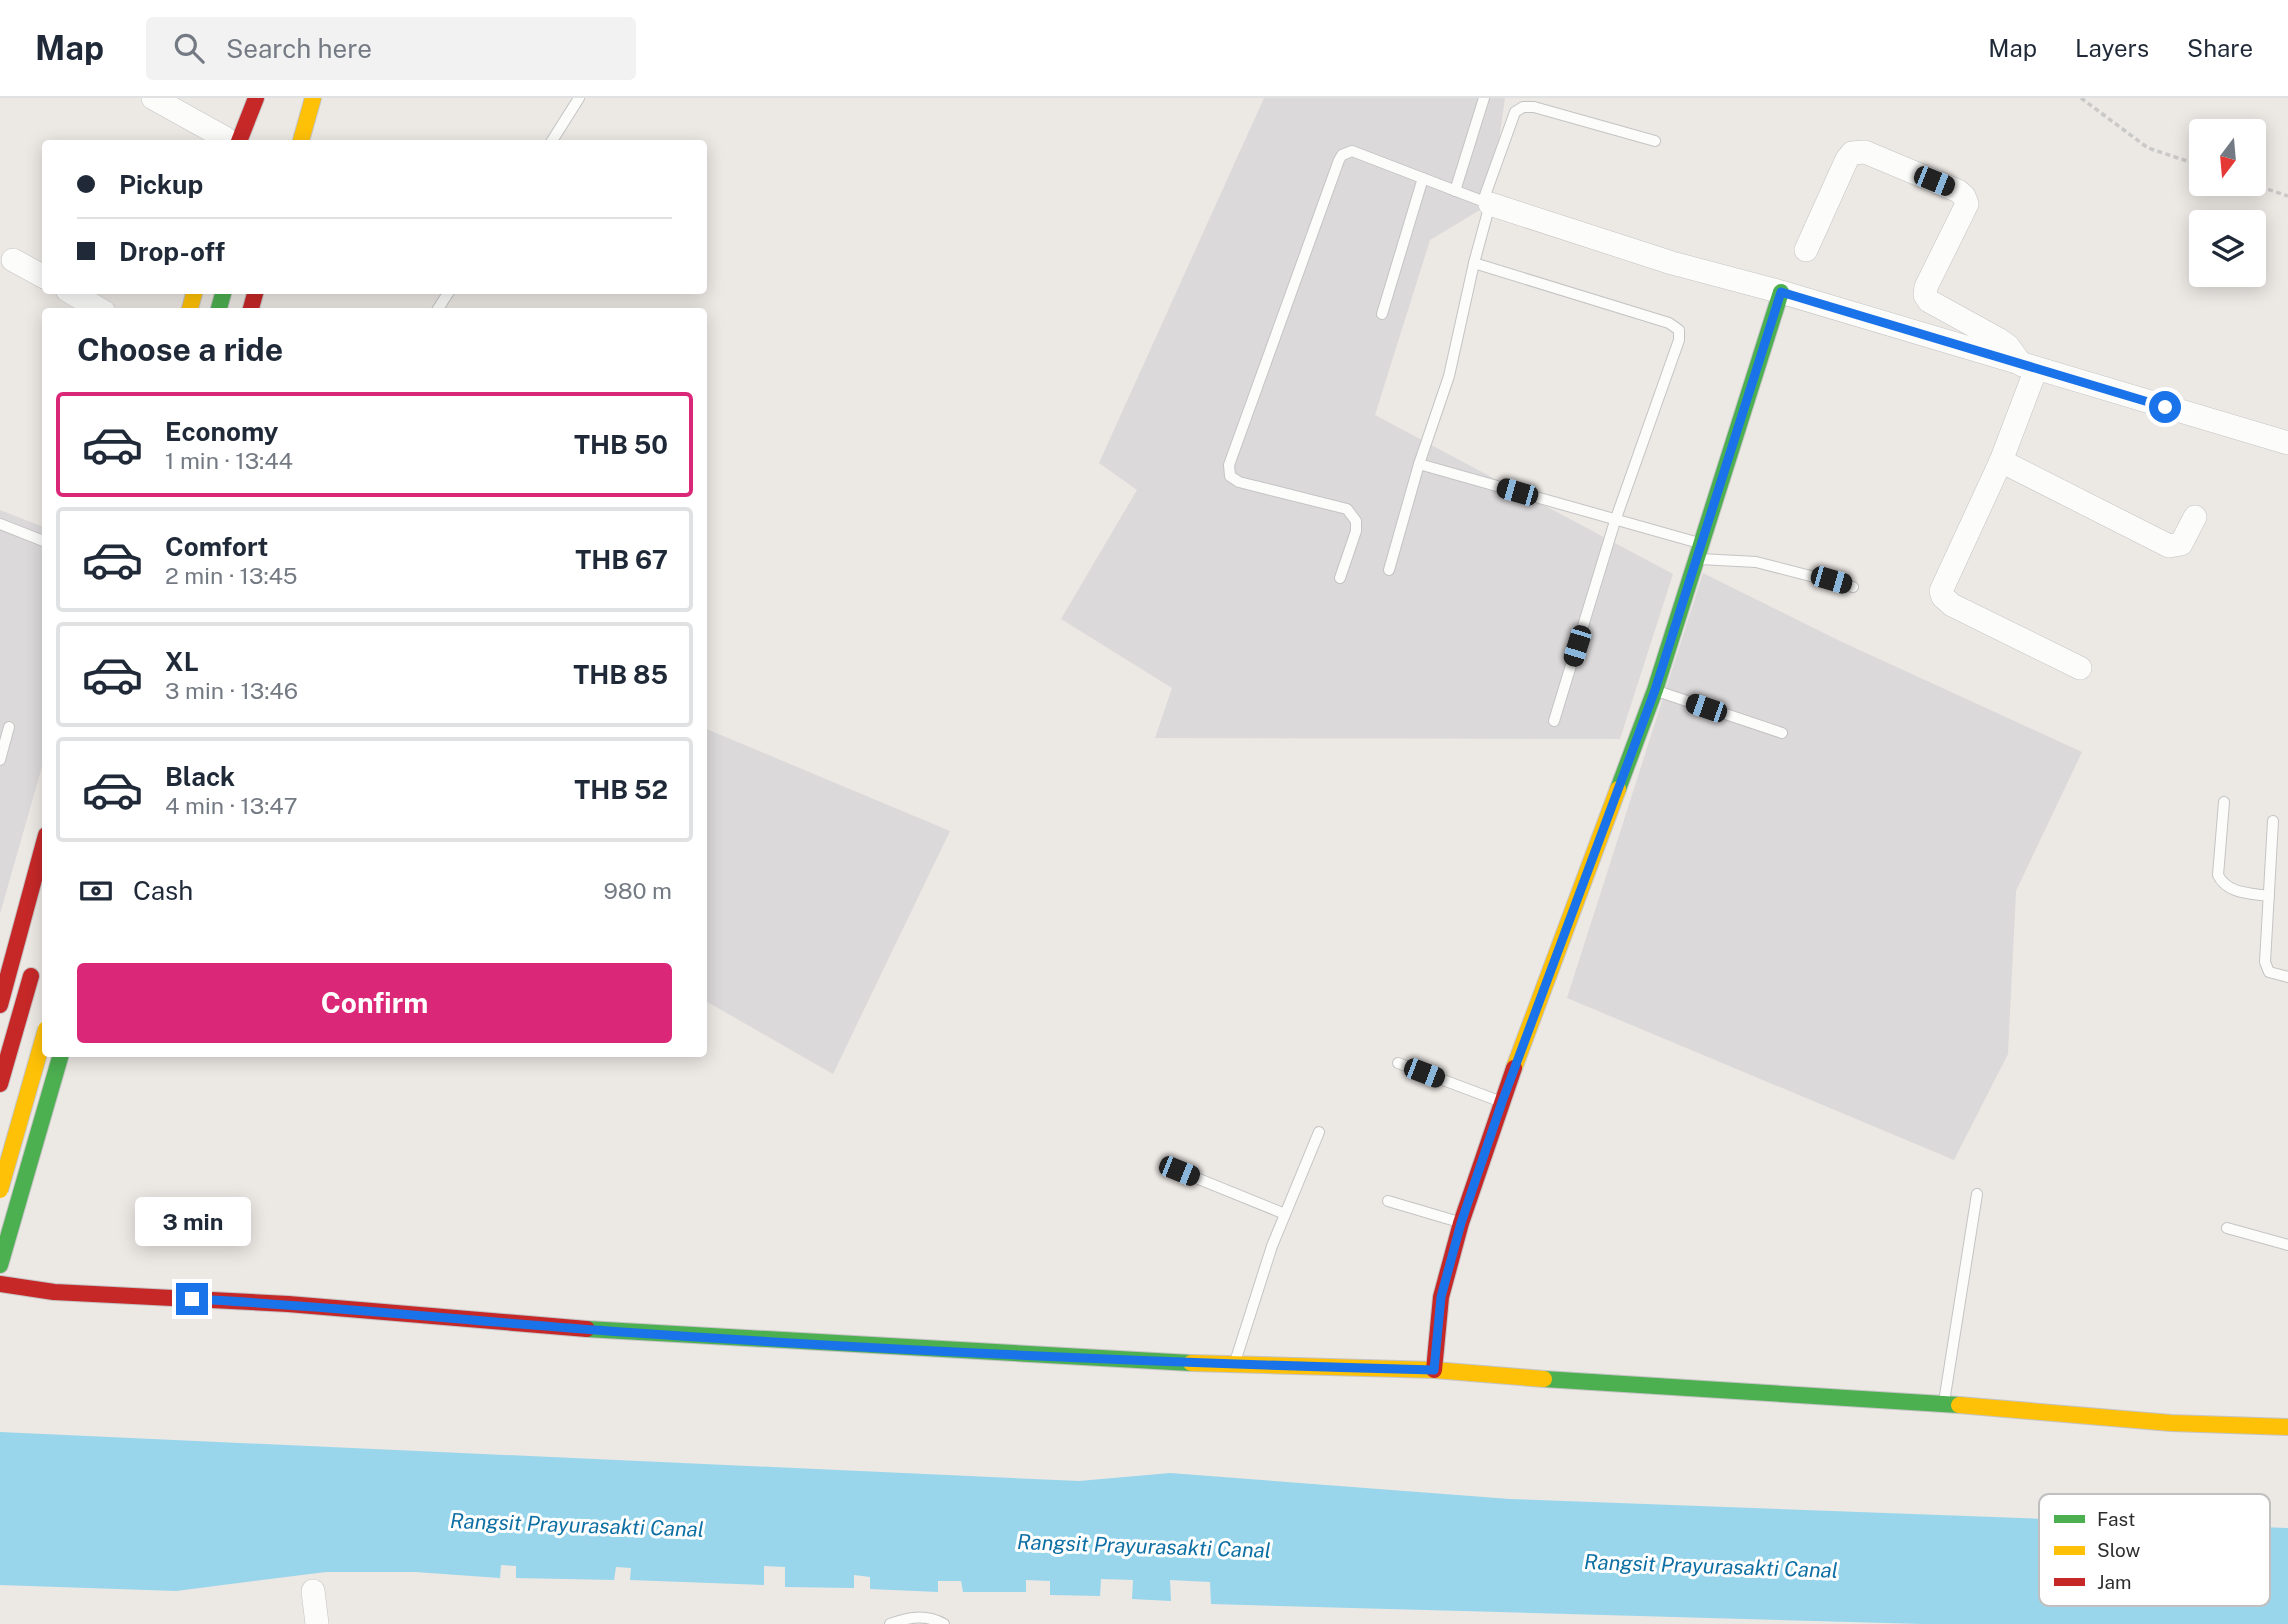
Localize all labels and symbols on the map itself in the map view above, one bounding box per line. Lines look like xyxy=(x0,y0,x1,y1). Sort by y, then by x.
north arrow xyxy=(2189,119,2266,196)
car xyxy=(1911,163,1958,199)
route start xyxy=(2149,391,2181,423)
car xyxy=(1494,476,1541,508)
car xyxy=(1808,564,1855,596)
car xyxy=(1561,623,1594,669)
car xyxy=(1683,691,1730,725)
car xyxy=(1401,1056,1448,1090)
car xyxy=(1156,1153,1203,1189)
callout: 3 min xyxy=(134,1198,250,1246)
route end xyxy=(176,1283,208,1315)
legend xyxy=(2039,1494,2270,1606)
water label: Rangsit Prayurasakti Canal xyxy=(450,1508,704,1542)
text: Fast xyxy=(2097,1508,2135,1530)
water label: Rangsit Prayurasakti Canal xyxy=(1017,1529,1271,1563)
text: Slow xyxy=(2097,1539,2141,1561)
water label: Rangsit Prayurasakti Canal xyxy=(1584,1549,1838,1583)
text: Jam xyxy=(2097,1571,2131,1593)

